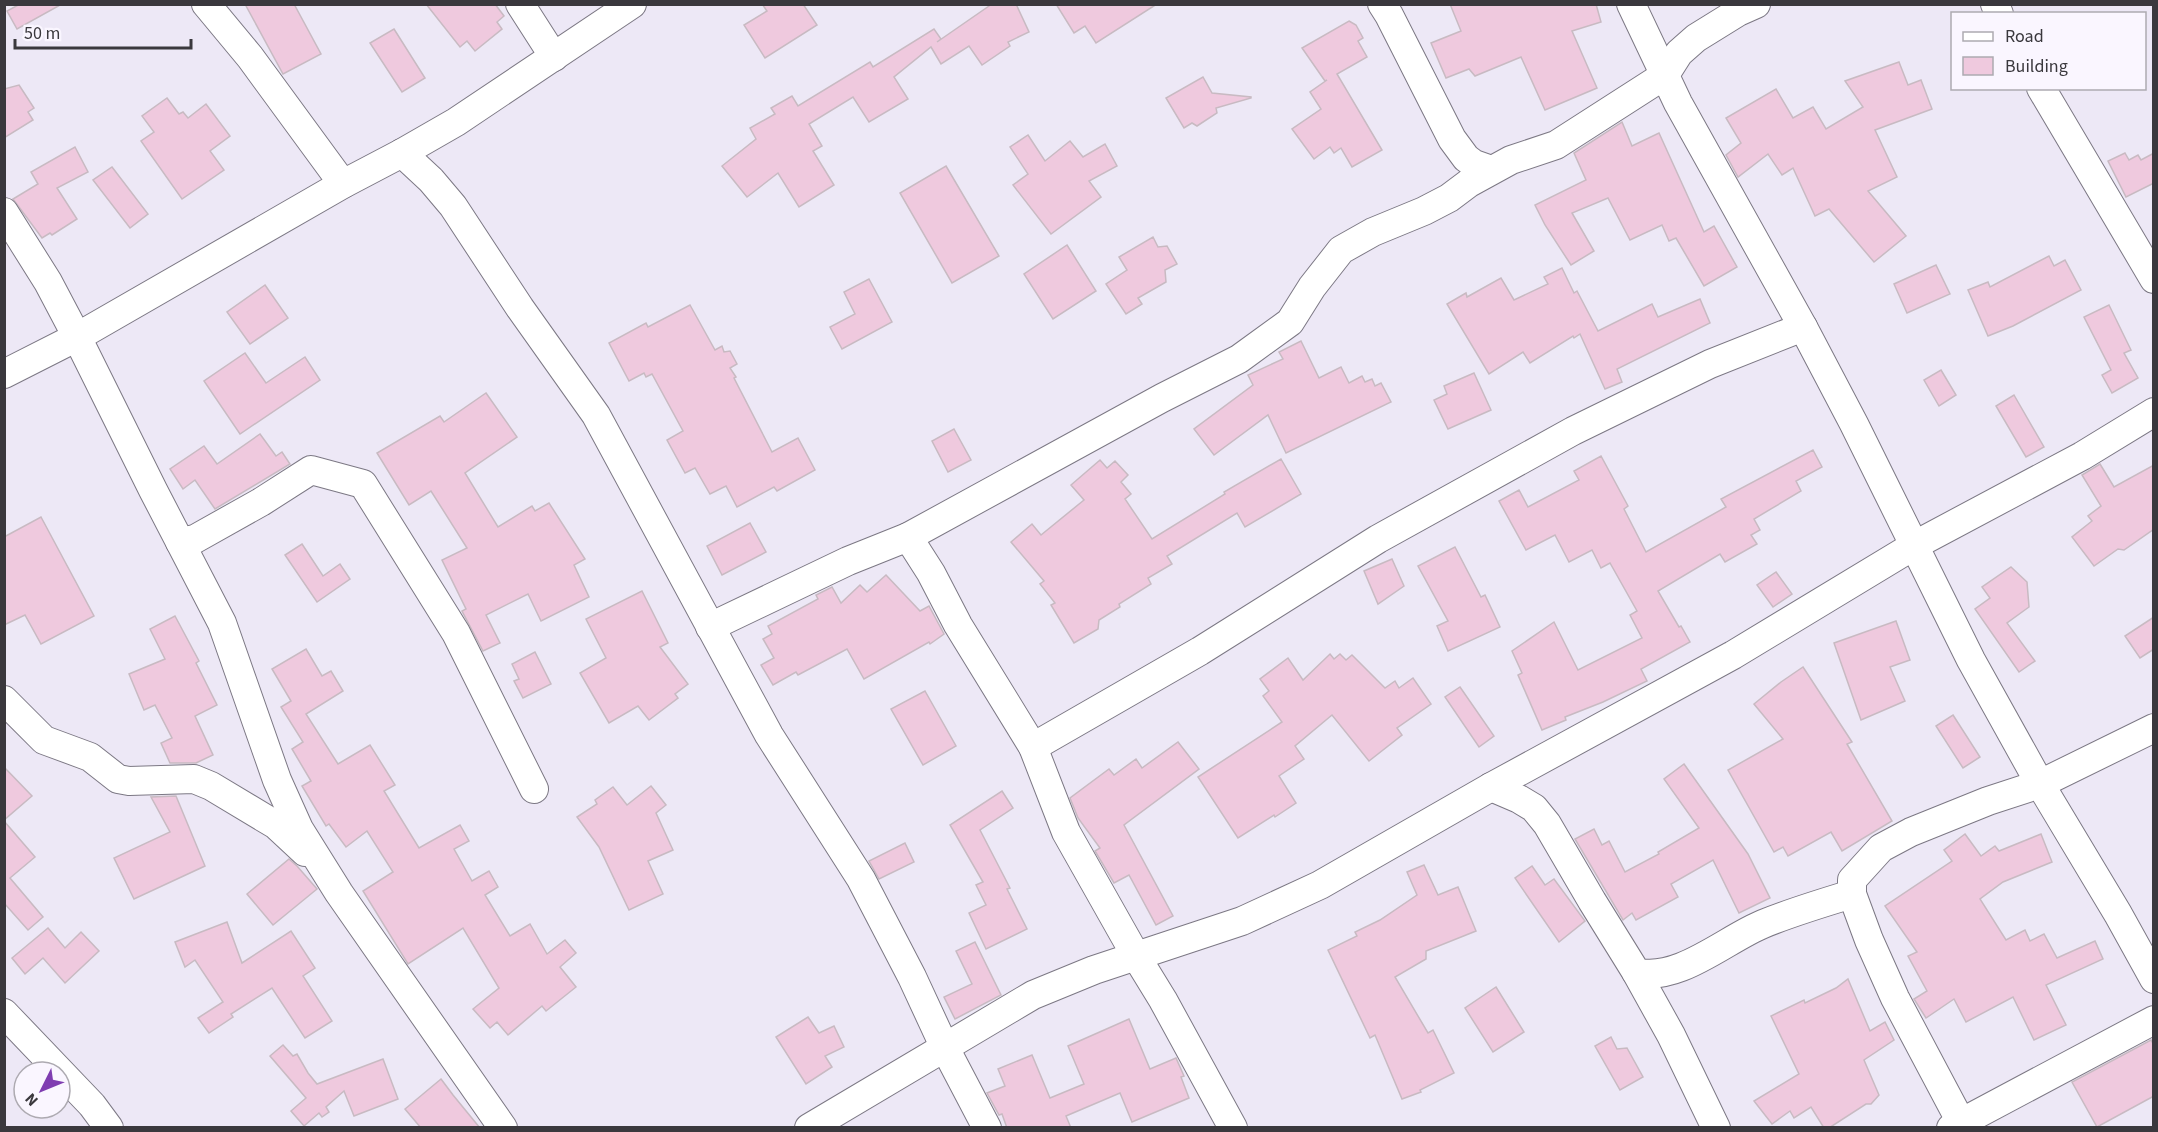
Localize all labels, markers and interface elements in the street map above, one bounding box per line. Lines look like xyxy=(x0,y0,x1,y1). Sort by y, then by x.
scale bar xyxy=(15,12,190,50)
legend xyxy=(1951,12,2146,90)
text: 50 m xyxy=(24,21,60,46)
text: Road xyxy=(2005,24,2044,49)
text: Building xyxy=(2005,54,2068,79)
north arrow xyxy=(12,1060,72,1120)
text: N xyxy=(20,1088,43,1111)

